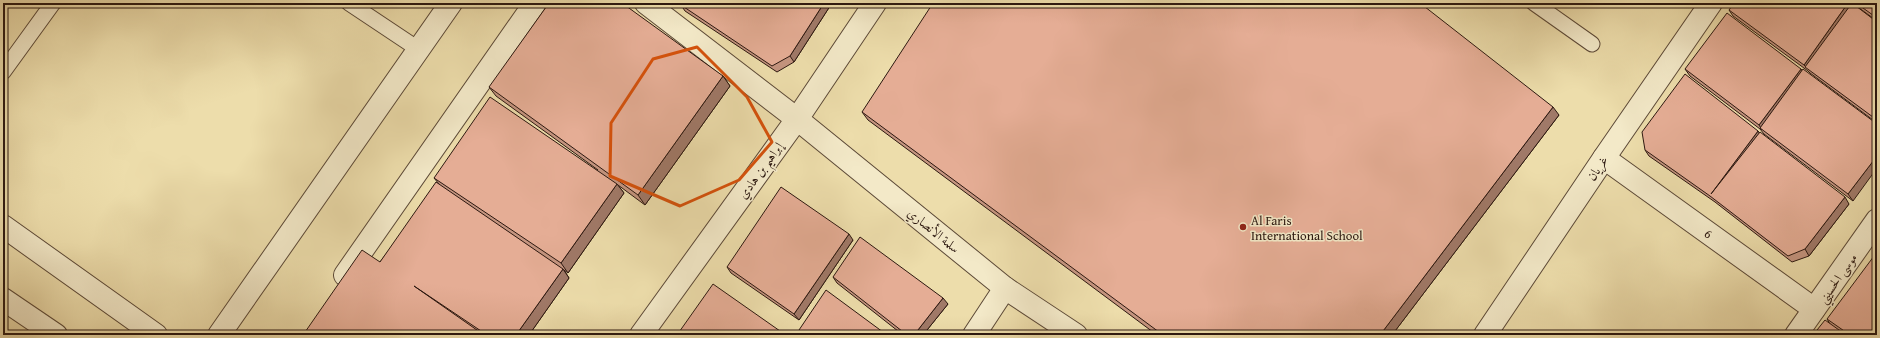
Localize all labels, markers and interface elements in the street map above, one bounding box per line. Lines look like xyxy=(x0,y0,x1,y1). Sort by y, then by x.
street label: إبراهيم بن هادي xyxy=(733,137,791,205)
street label: غريان xyxy=(1582,152,1613,185)
street label: سلمة الأنصاري xyxy=(903,203,964,258)
place label: Al Faris International School xyxy=(1251,211,1363,245)
marker: Al Faris International School xyxy=(1238,222,1248,232)
street label: 6 xyxy=(1700,224,1717,243)
street label: موسى الحسيني xyxy=(1813,249,1863,308)

